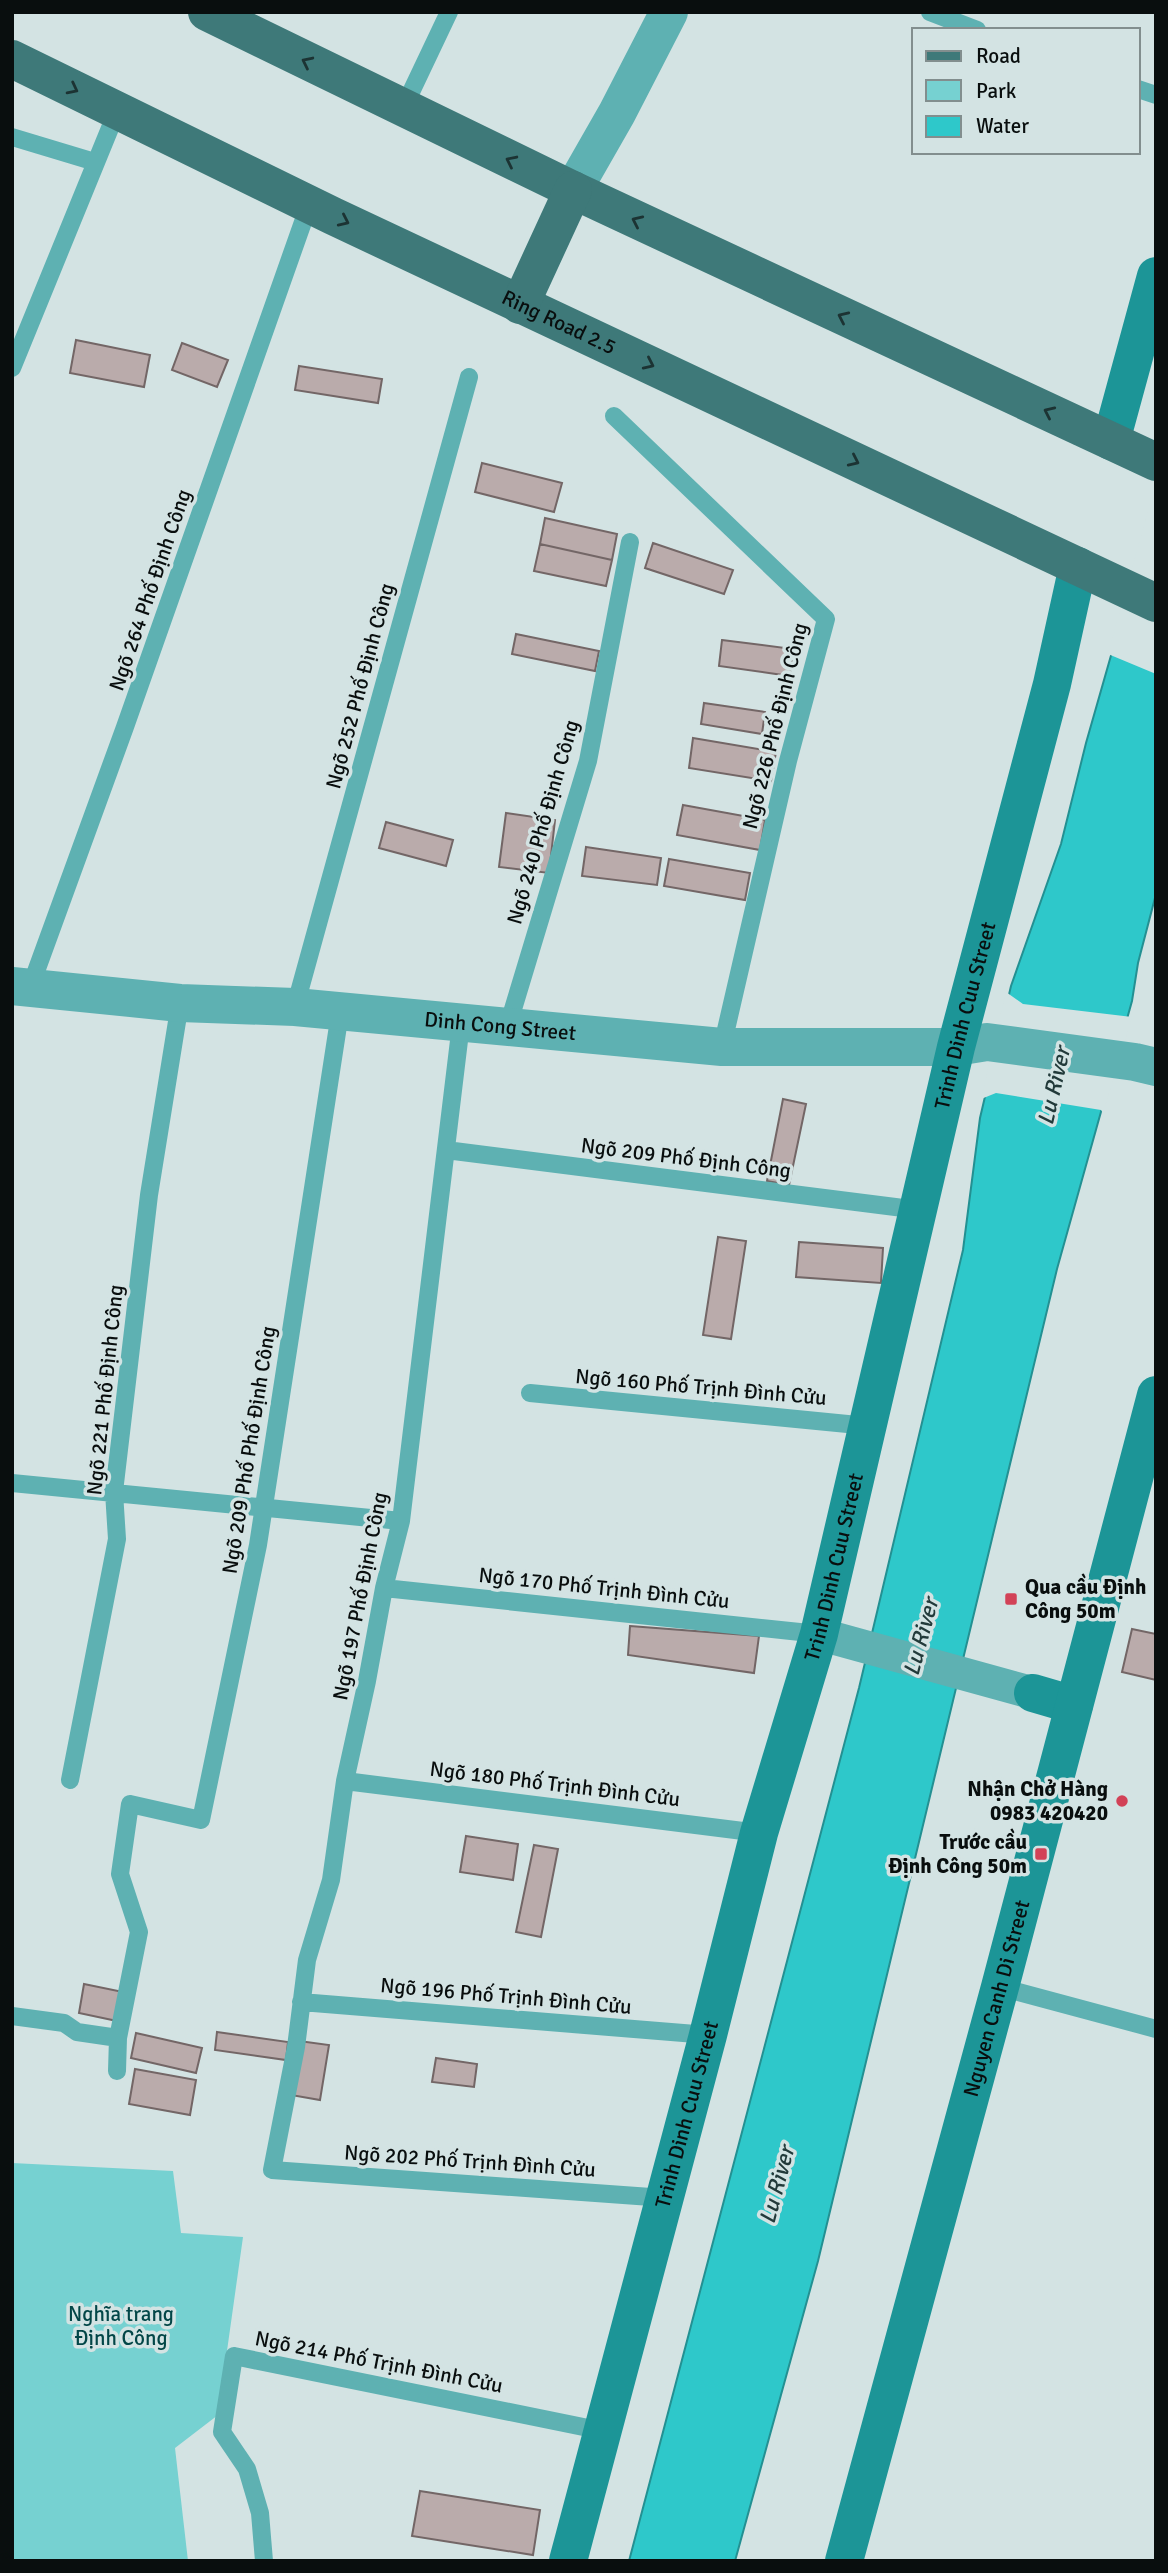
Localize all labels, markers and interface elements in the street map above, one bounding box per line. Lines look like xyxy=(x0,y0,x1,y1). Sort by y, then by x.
legend xyxy=(912,28,1140,154)
text: Road xyxy=(976,43,1021,69)
one-way arrow xyxy=(302,56,314,70)
text: Park xyxy=(976,78,1017,104)
one-way arrow xyxy=(66,81,78,95)
text: Water xyxy=(976,113,1029,139)
one-way arrow xyxy=(506,155,518,169)
one-way arrow xyxy=(337,213,349,227)
one-way arrow xyxy=(632,215,644,229)
street label: Ring Road 2.5 xyxy=(498,284,620,360)
one-way arrow xyxy=(838,311,850,325)
one-way arrow xyxy=(641,356,654,370)
one-way arrow xyxy=(1044,407,1056,421)
one-way arrow xyxy=(847,453,859,467)
street label: Ngõ 264 Phố Định Công xyxy=(103,486,197,694)
street label: Ngõ 252 Phố Định Công xyxy=(320,580,400,792)
street label: Ngõ 226 Phố Định Công xyxy=(737,620,813,832)
street label: Ngõ 240 Phố Định Công xyxy=(501,717,585,927)
street label: Trinh Dinh Cuu Street xyxy=(929,919,1002,1112)
street label: Dinh Cong Street xyxy=(423,1006,577,1046)
water label: Lu River xyxy=(1031,1041,1078,1128)
street label: Ngõ 209 Phố Định Công xyxy=(579,1132,793,1184)
street label: Ngõ 221 Phố Định Công xyxy=(81,1283,129,1497)
street label: Ngõ 209 Phố Phố Định Công xyxy=(217,1324,281,1576)
street label: Ngõ 160 Phố Trịnh Đình Cửu xyxy=(574,1363,828,1411)
street label: Trinh Dinh Cuu Street xyxy=(799,1471,869,1664)
street label: Ngõ 197 Phố Định Công xyxy=(327,1490,393,1702)
street label: Ngõ 170 Phố Trịnh Đình Cửu xyxy=(477,1562,731,1614)
place label: Qua cầu Định Công 50m xyxy=(1025,1573,1146,1624)
marker: Qua cầu Định Công 50m xyxy=(1003,1591,1019,1607)
water label: Lu River xyxy=(897,1592,946,1679)
street label: Ngõ 180 Phố Trịnh Đình Cửu xyxy=(428,1756,682,1812)
place label: Nhận Chở Hàng 0983 420420 xyxy=(967,1776,1108,1826)
marker: Nhận Chở Hàng 0983 420420 xyxy=(1114,1793,1130,1809)
place label: Trước cầu Định Công 50m xyxy=(888,1828,1027,1879)
marker: Trước cầu Định Công 50m xyxy=(1033,1846,1049,1862)
street label: Nguyen Canh Di Street xyxy=(958,1897,1035,2100)
street label: Ngõ 196 Phố Trịnh Đình Cửu xyxy=(379,1972,633,2020)
street label: Trinh Dinh Cuu Street xyxy=(650,2018,724,2211)
street label: Ngõ 202 Phố Trịnh Đình Cửu xyxy=(343,2139,597,2183)
water label: Lu River xyxy=(753,2140,802,2227)
park label: Nghĩa trang Định Công xyxy=(68,2301,174,2351)
street label: Ngõ 214 Phố Trịnh Đình Cửu xyxy=(253,2325,505,2399)

